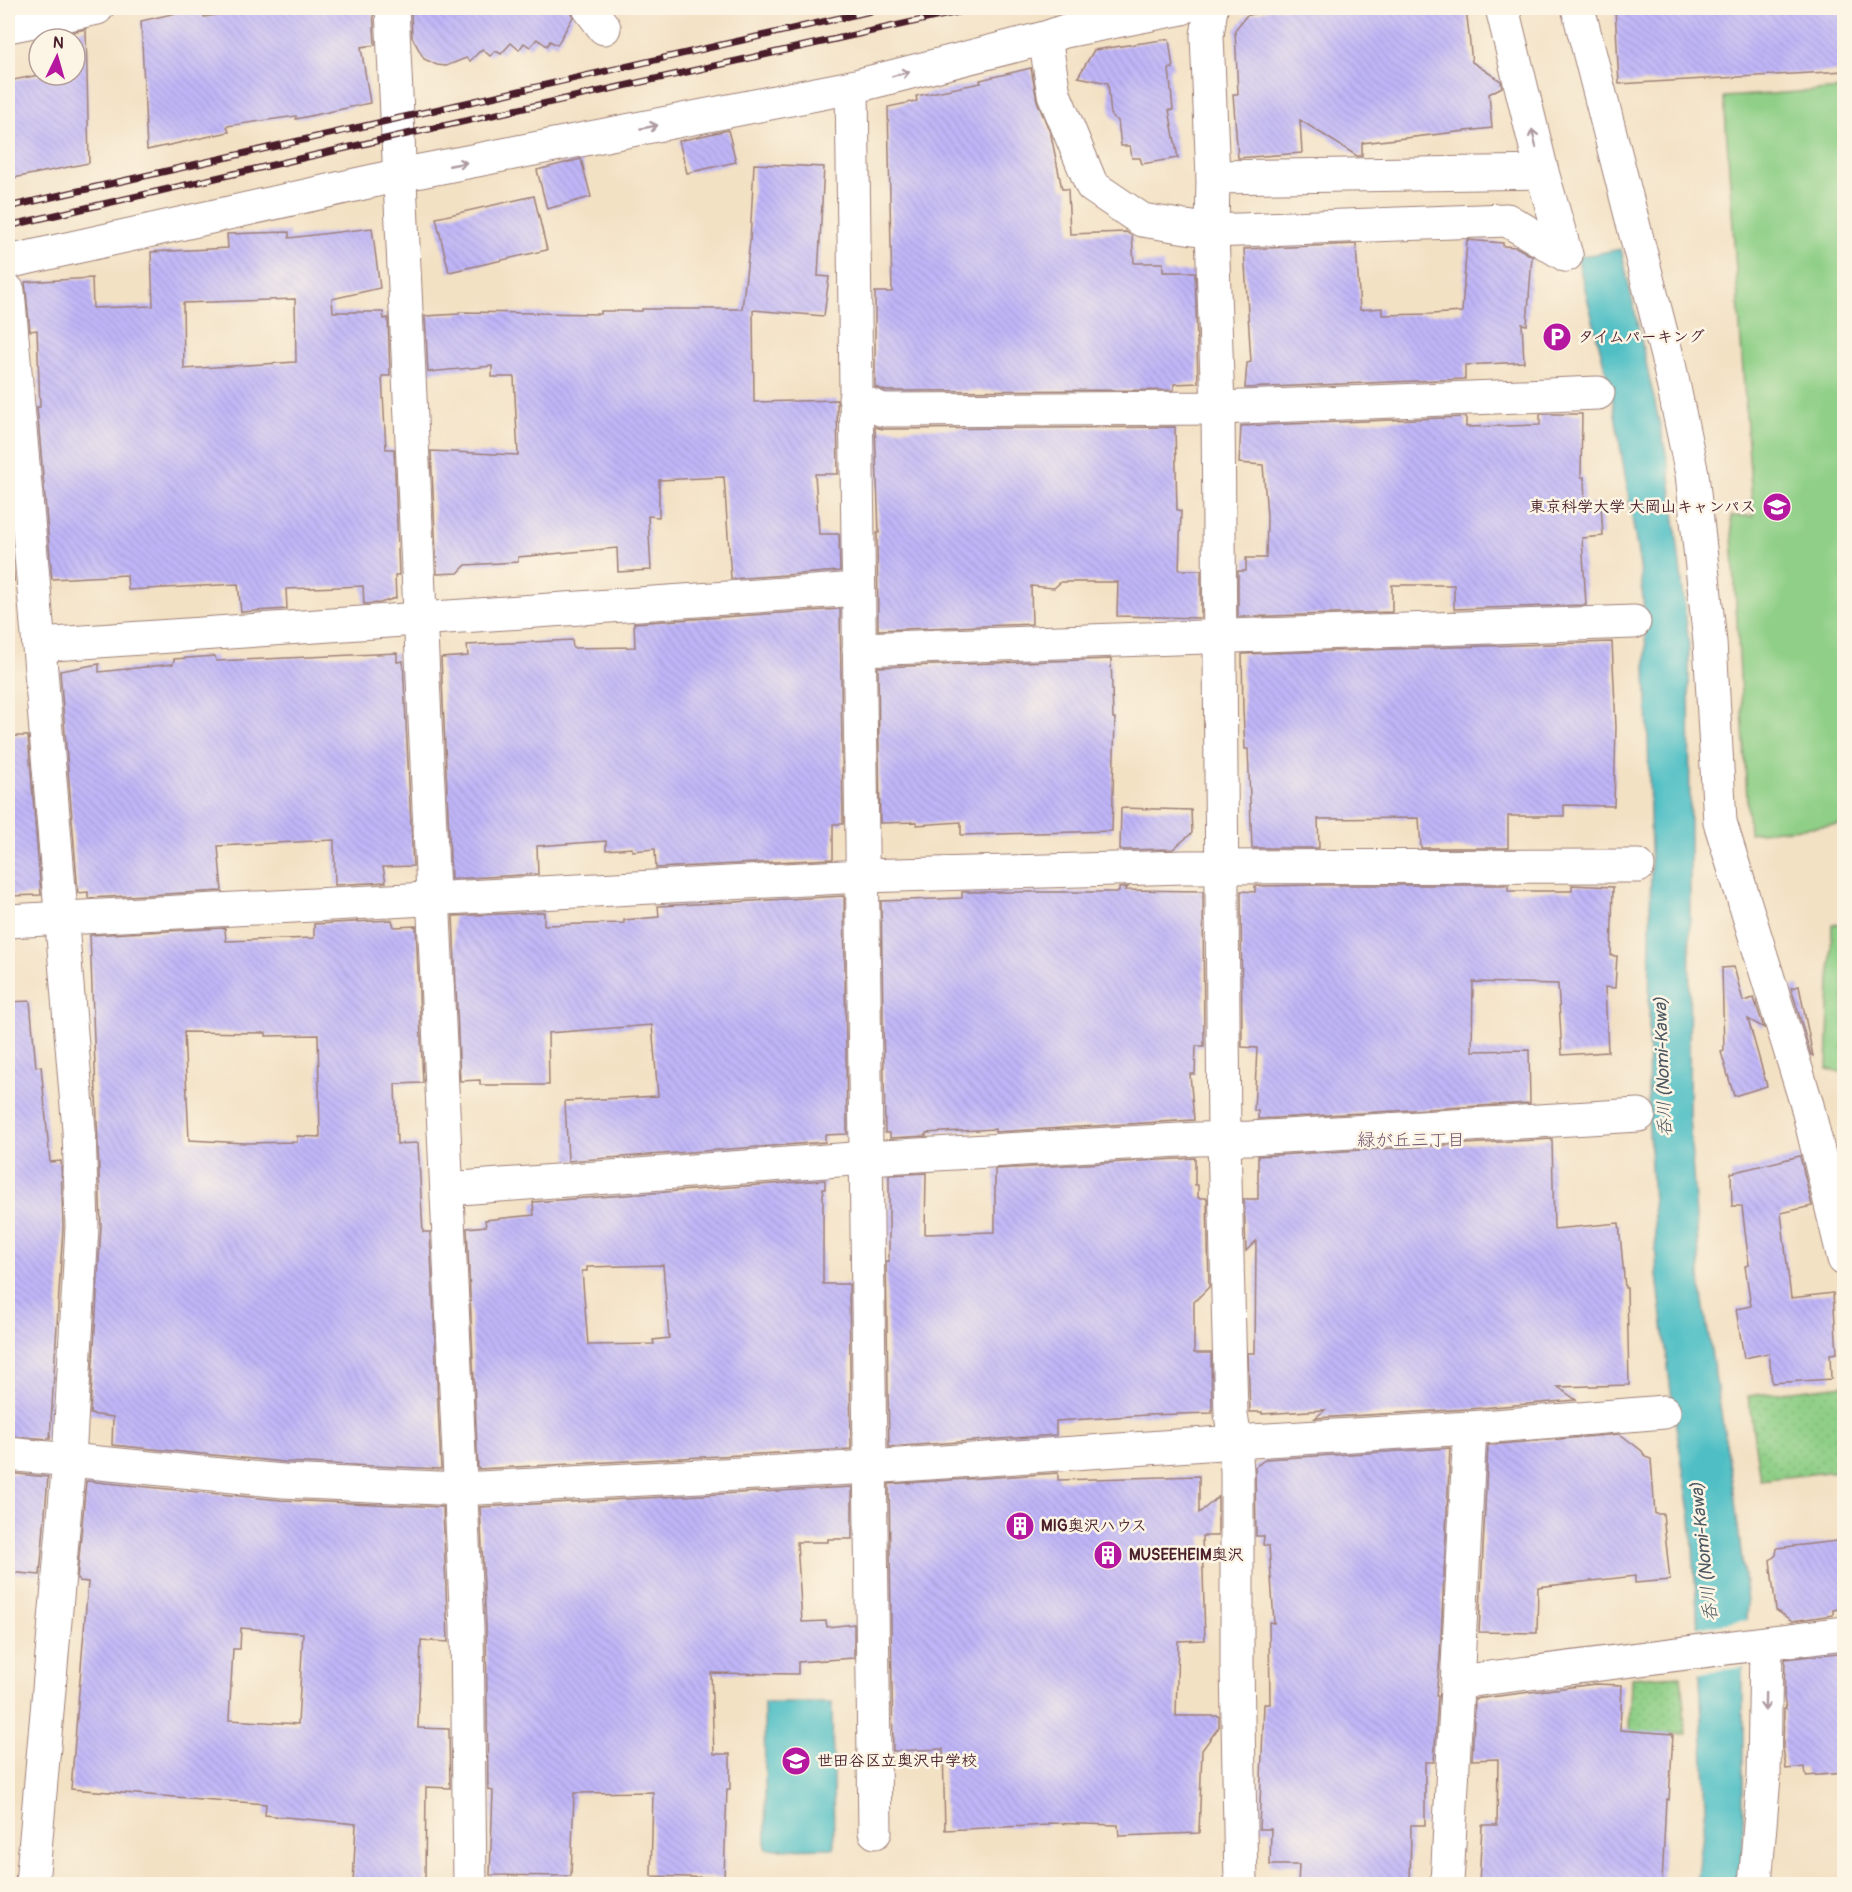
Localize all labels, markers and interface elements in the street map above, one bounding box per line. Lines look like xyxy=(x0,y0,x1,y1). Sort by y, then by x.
north arrow xyxy=(27,27,87,87)
text: N xyxy=(52,33,65,54)
one-way arrow xyxy=(892,68,911,80)
one-way arrow xyxy=(639,121,658,132)
one-way arrow xyxy=(1527,129,1539,148)
one-way arrow xyxy=(447,158,467,169)
parking icon: タイムパーキング xyxy=(1541,321,1573,353)
place label: タイムパーキング xyxy=(1578,327,1705,347)
school or university icon: 東京科学大学 大岡山キャンパス xyxy=(1761,491,1793,523)
place label: 東京科学大学 大岡山キャンパス xyxy=(1529,497,1756,517)
water label: 呑川 (Nomi-Kawa) xyxy=(1649,997,1677,1137)
district label: 緑が丘三丁目 xyxy=(1357,1129,1465,1152)
water label: 呑川 (Nomi-Kawa) xyxy=(1685,1481,1723,1623)
building icon: MIG奥沢ハウス xyxy=(1004,1510,1036,1542)
place label: MIG奥沢ハウス xyxy=(1041,1516,1147,1536)
building icon: MUSEEHEIM奥沢 xyxy=(1092,1539,1124,1571)
place label: MUSEEHEIM奥沢 xyxy=(1129,1545,1244,1565)
one-way arrow xyxy=(1759,1691,1771,1711)
school or university icon: 世田谷区立奥沢中学校 xyxy=(780,1745,812,1777)
place label: 世田谷区立奥沢中学校 xyxy=(817,1751,977,1771)

